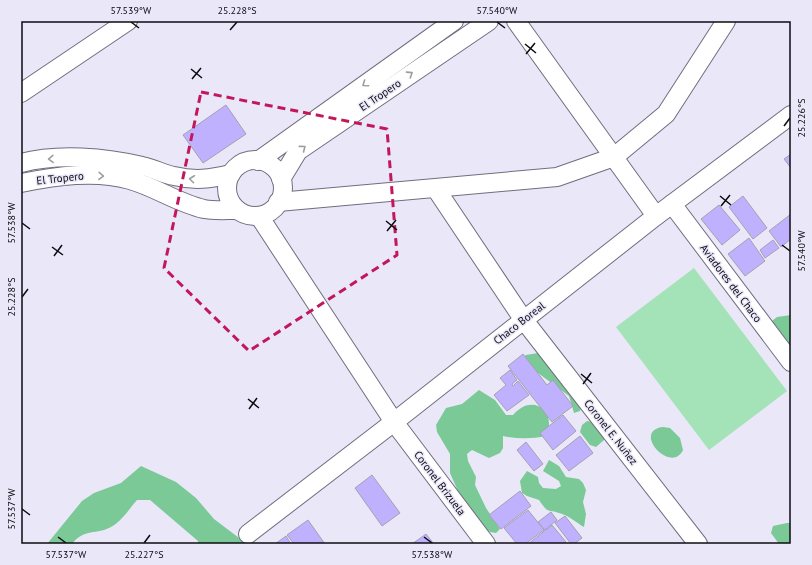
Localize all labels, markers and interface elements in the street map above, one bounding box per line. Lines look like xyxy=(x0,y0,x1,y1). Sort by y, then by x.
text: 57.539°W xyxy=(111,4,152,17)
text: 25.228°S xyxy=(218,4,256,17)
text: 57.540°W xyxy=(477,4,518,17)
one-way arrow xyxy=(406,72,413,79)
street label: El Tropero xyxy=(356,76,404,114)
one-way arrow xyxy=(362,79,369,87)
text: 25.226°S xyxy=(795,99,808,137)
one-way arrow xyxy=(298,145,305,152)
one-way arrow xyxy=(48,154,54,163)
street label: El Tropero xyxy=(36,169,84,187)
one-way arrow xyxy=(98,172,104,180)
one-way arrow xyxy=(189,174,196,183)
text: 57.538°W xyxy=(5,202,18,243)
text: 57.540°W xyxy=(795,230,808,271)
street label: Aviadores del Chaco xyxy=(697,241,765,325)
text: 25.228°S xyxy=(5,278,18,316)
street label: Chaco Boreal xyxy=(490,298,548,347)
street label: Coronel E. Nuñez xyxy=(581,396,641,468)
street label: Coronel Brizuela xyxy=(411,448,469,518)
text: 57.537°W xyxy=(5,488,18,529)
text: 57.537°W xyxy=(46,548,87,561)
text: 25.227°S xyxy=(125,548,163,561)
text: 57.538°W xyxy=(412,548,453,561)

